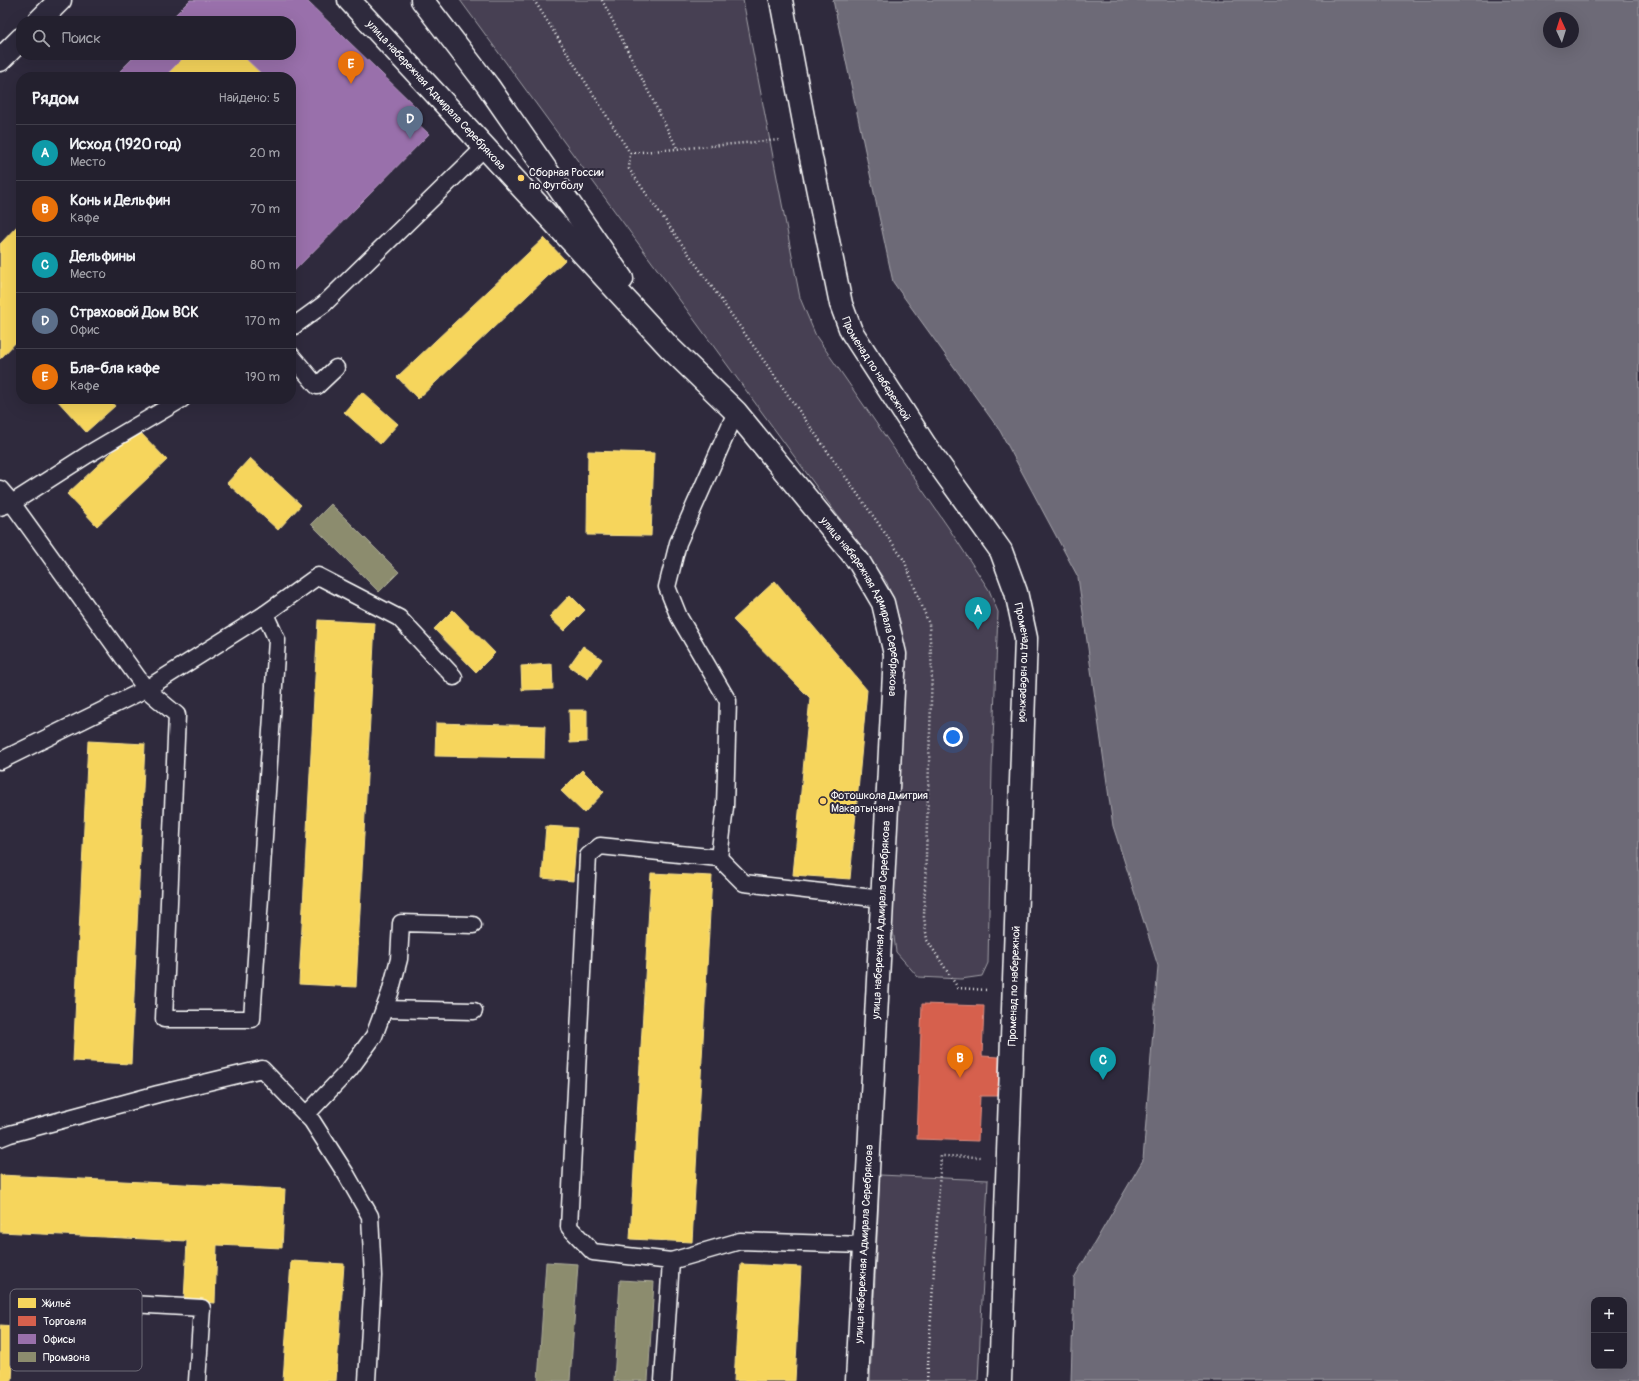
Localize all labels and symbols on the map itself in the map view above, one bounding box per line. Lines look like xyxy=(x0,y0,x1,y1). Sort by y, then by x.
north arrow xyxy=(1543,12,1579,48)
street label: улица набережная Адмирала Серебрякова xyxy=(364,17,509,172)
pin: E xyxy=(338,51,364,84)
pin: D xyxy=(397,106,423,139)
place label: Сборная России по Футболу xyxy=(529,166,604,192)
marker: Сборная России по Футболу xyxy=(516,173,526,183)
street label: Променад по набережной xyxy=(840,315,914,423)
street label: улица набережная Адмирала Серебрякова xyxy=(817,513,902,697)
pin: A xyxy=(965,597,991,630)
street label: Променад по набережной xyxy=(1012,601,1032,723)
your location xyxy=(943,727,963,747)
place label: Фотошкола Дмитрия Макартычана xyxy=(831,789,928,815)
marker: Фотошкола Дмитрия Макартычана xyxy=(818,796,828,806)
street label: улица набережная Адмирала Серебрякова xyxy=(869,820,893,1021)
street label: Променад по набережной xyxy=(1005,926,1023,1046)
pin: B xyxy=(947,1045,973,1078)
pin: C xyxy=(1090,1047,1116,1080)
street label: улица набережная Адмирала Серебрякова xyxy=(852,1144,876,1345)
legend xyxy=(10,1289,142,1371)
text: Жильё xyxy=(41,1297,71,1310)
text: Торговля xyxy=(43,1315,86,1328)
text: Офисы xyxy=(43,1333,75,1346)
text: Промзона xyxy=(43,1351,90,1364)

